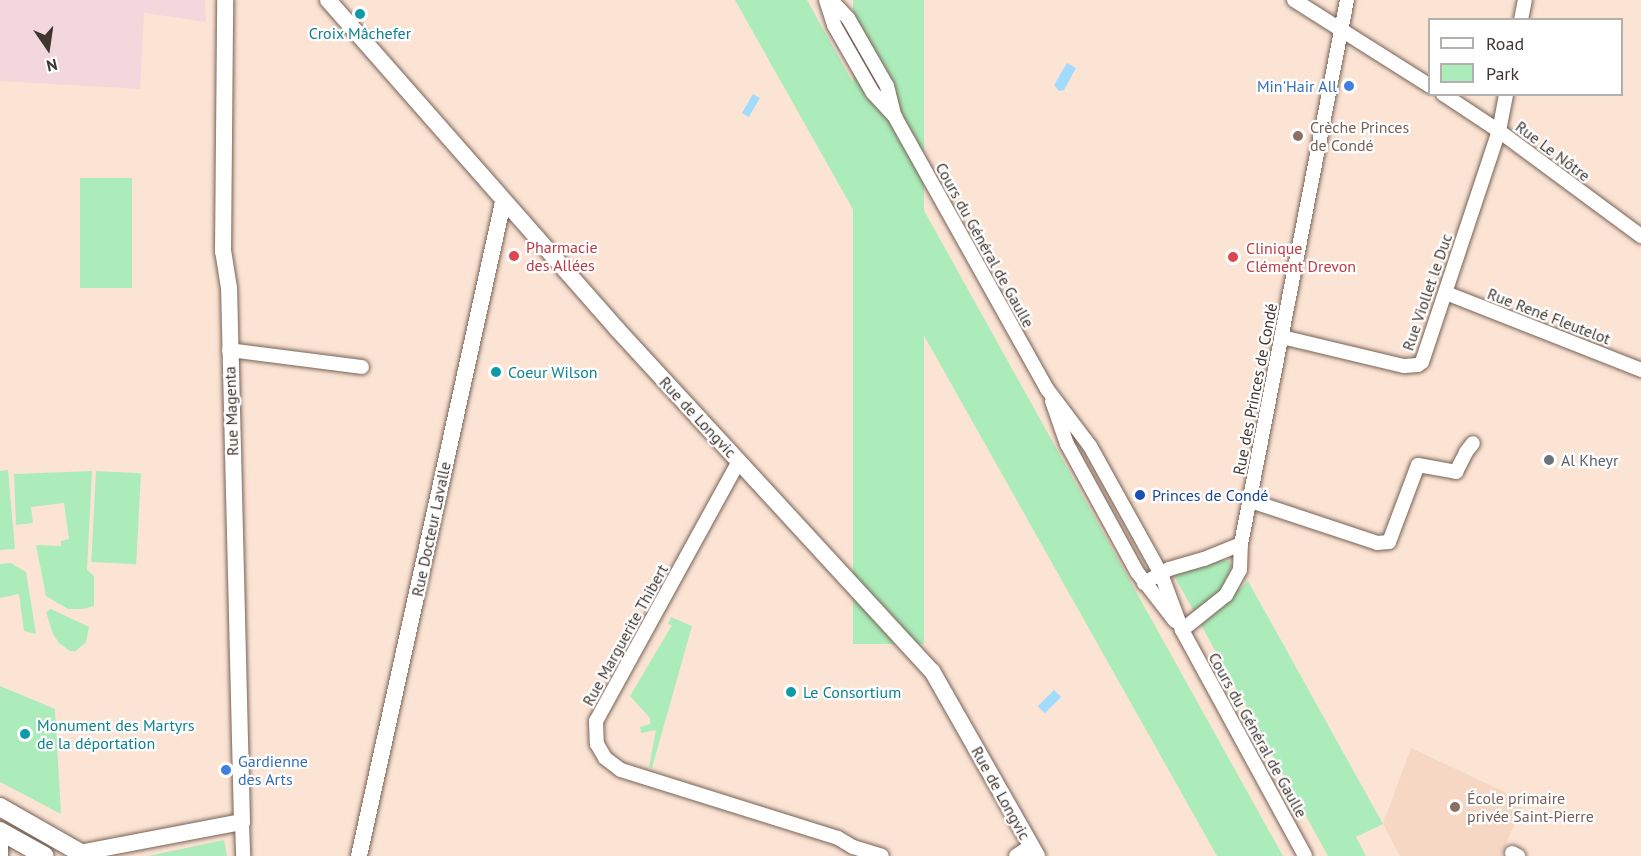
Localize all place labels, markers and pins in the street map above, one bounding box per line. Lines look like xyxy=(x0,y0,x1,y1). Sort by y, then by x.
marker: Croix Mâchefer xyxy=(353,7,367,21)
place label: Croix Mâchefer xyxy=(309,23,411,43)
place label: Min'Hair All xyxy=(1256,76,1337,96)
marker: Min'Hair All xyxy=(1342,79,1356,93)
place label: Crèche Princes de Condé xyxy=(1310,117,1409,155)
marker: Crèche Princes de Condé xyxy=(1291,129,1305,143)
place label: Pharmacie des Allées xyxy=(526,237,598,275)
place label: Clinique Clément Drevon xyxy=(1246,238,1356,276)
marker: Clinique Clément Drevon xyxy=(1224,248,1242,266)
marker: Pharmacie des Allées xyxy=(507,249,521,263)
place label: Coeur Wilson xyxy=(508,362,598,382)
marker: Coeur Wilson xyxy=(489,365,503,379)
place label: Al Kheyr xyxy=(1561,450,1618,470)
marker: Al Kheyr xyxy=(1542,453,1556,467)
place label: Princes de Condé xyxy=(1152,485,1268,505)
marker: Princes de Condé xyxy=(1133,488,1147,502)
place label: Le Consortium xyxy=(803,682,901,702)
marker: Le Consortium xyxy=(784,685,798,699)
place label: Monument des Martyrs de la déportation xyxy=(37,715,194,753)
marker: Monument des Martyrs de la déportation xyxy=(18,727,32,741)
place label: Gardienne des Arts xyxy=(238,751,308,789)
marker: Gardienne des Arts xyxy=(219,763,233,777)
place label: École primaire privée Saint-Pierre xyxy=(1467,788,1594,826)
marker: École primaire privée Saint-Pierre xyxy=(1448,800,1462,814)

